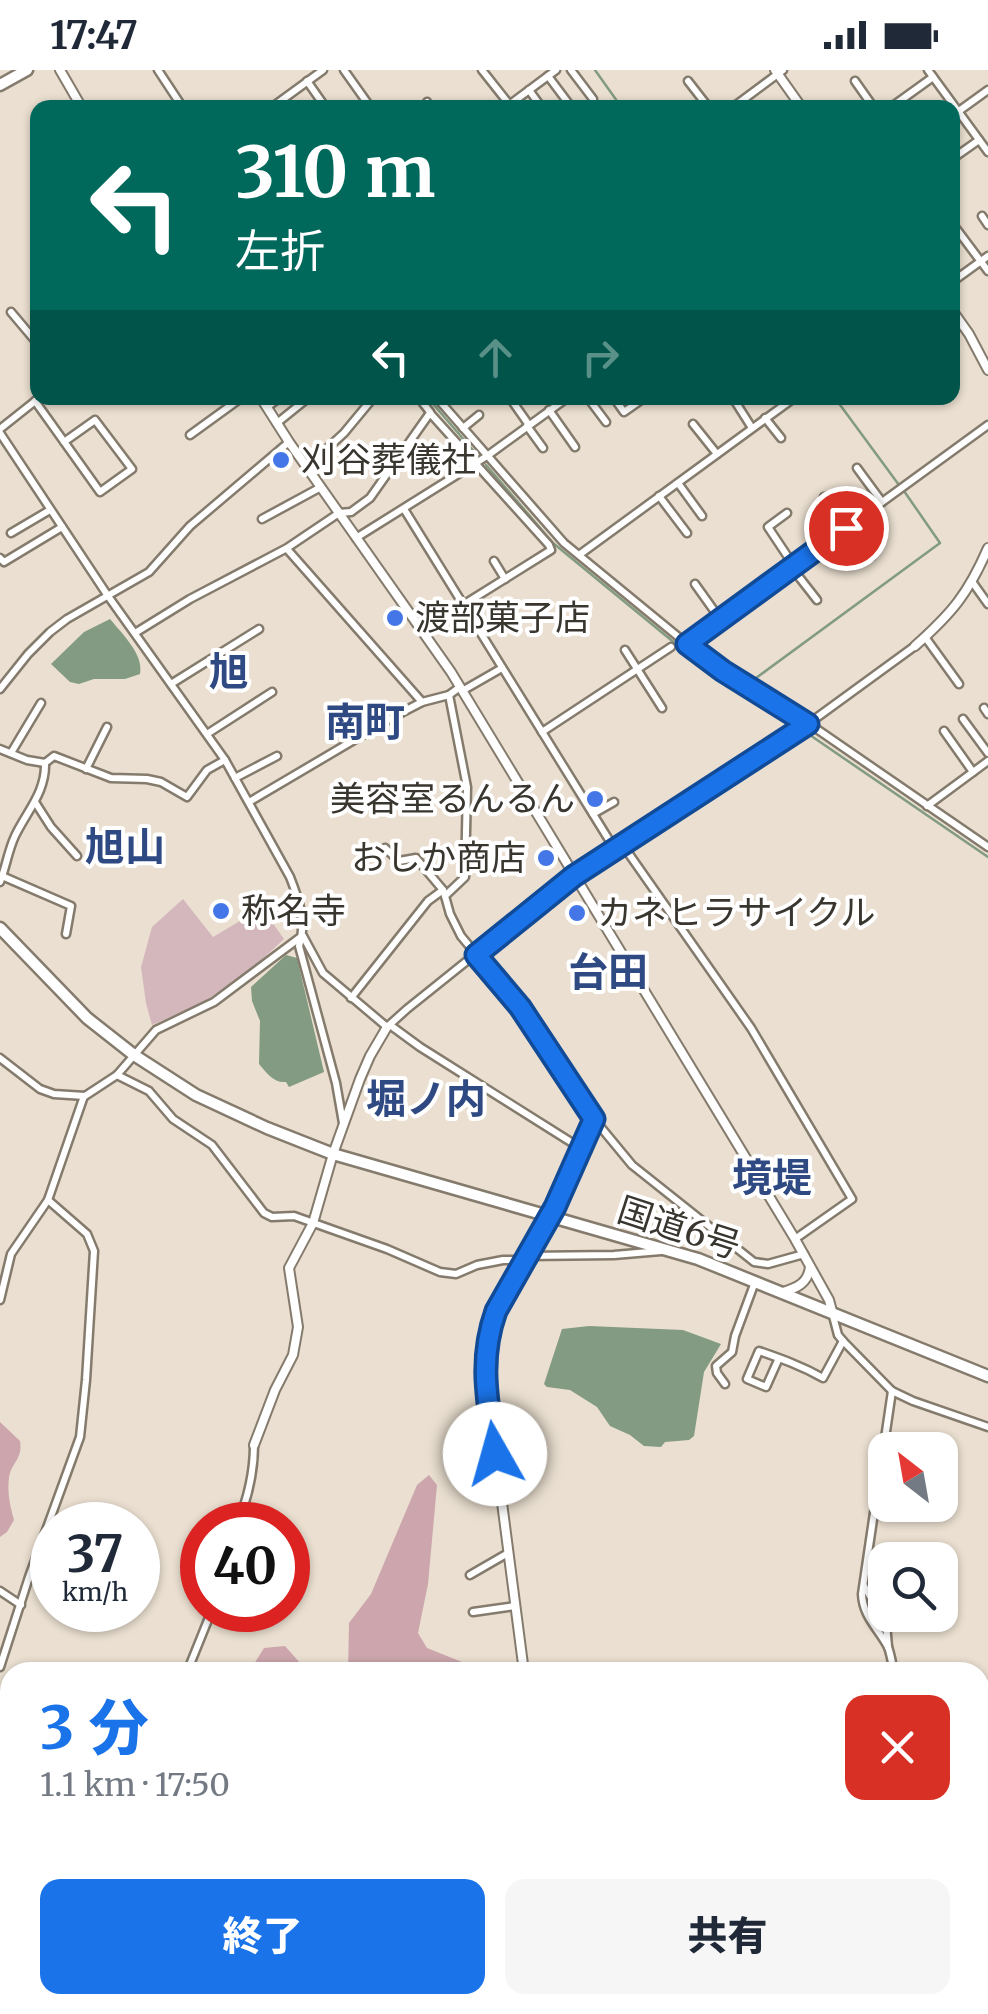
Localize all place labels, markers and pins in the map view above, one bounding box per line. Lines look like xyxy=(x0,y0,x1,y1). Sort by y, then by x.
place label: 刈谷葬儀社 xyxy=(301,438,476,482)
marker: 刈谷葬儀社 xyxy=(270,449,292,471)
pin xyxy=(804,486,889,571)
place label: 渡部菓子店 xyxy=(415,596,590,640)
marker: 渡部菓子店 xyxy=(384,607,406,629)
place label: 美容室るんるん xyxy=(330,777,575,821)
marker: 美容室るんるん xyxy=(584,788,606,810)
place label: おしか商店 xyxy=(351,836,526,880)
marker: おしか商店 xyxy=(535,847,557,869)
place label: 称名寺 xyxy=(241,889,346,933)
place label: カネヒラサイクル xyxy=(597,891,875,935)
marker: 称名寺 xyxy=(210,900,232,922)
marker: カネヒラサイクル xyxy=(566,902,588,924)

